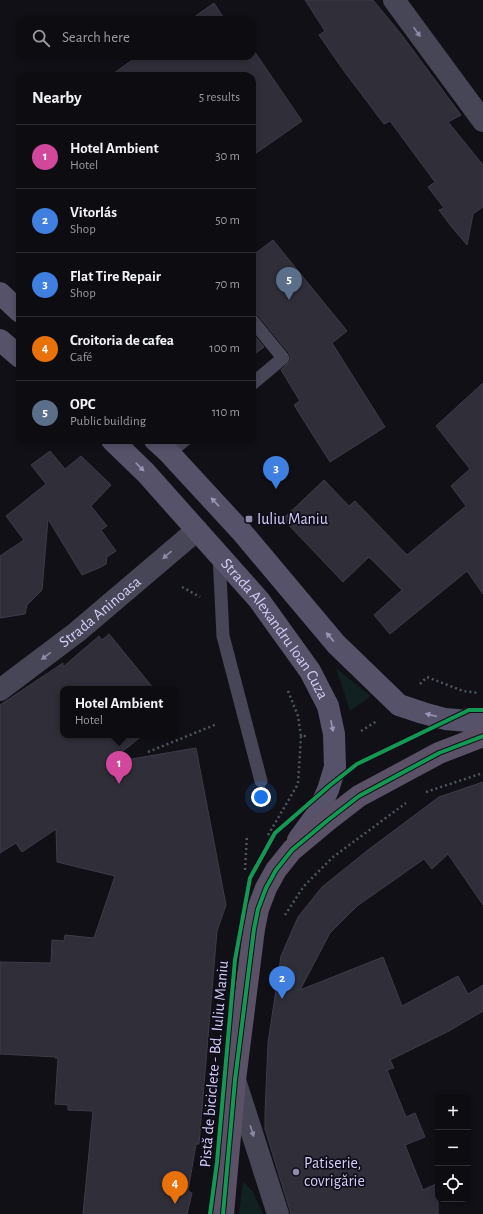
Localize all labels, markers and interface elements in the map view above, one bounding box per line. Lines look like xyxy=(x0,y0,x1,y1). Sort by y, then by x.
search box xyxy=(16,16,256,60)
one-way arrow xyxy=(413,26,421,37)
icon: search xyxy=(30,27,52,49)
text: Search here xyxy=(62,30,130,45)
text: Nearby xyxy=(32,89,82,106)
text: 5 results xyxy=(199,91,240,104)
text: Hotel Ambient xyxy=(70,141,159,156)
text: 1 xyxy=(43,150,47,163)
text: 30 m xyxy=(215,150,240,163)
text: Hotel xyxy=(70,159,98,172)
text: Vitorlás xyxy=(70,205,117,220)
text: 2 xyxy=(42,214,48,227)
text: 50 m xyxy=(215,214,240,227)
text: Shop xyxy=(70,223,96,236)
pin: 5 xyxy=(276,267,302,300)
text: Flat Tire Repair xyxy=(70,269,161,284)
text: 3 xyxy=(42,278,48,291)
text: 70 m xyxy=(215,278,240,291)
text: Shop xyxy=(70,287,96,300)
text: Croitoria de cafea xyxy=(70,333,174,348)
text: 4 xyxy=(42,342,48,355)
text: 100 m xyxy=(209,342,240,355)
text: Café xyxy=(70,351,92,364)
text: OPC xyxy=(70,397,96,412)
text: 5 xyxy=(42,406,48,419)
text: 110 m xyxy=(212,406,240,419)
text: Public building xyxy=(70,415,146,428)
pin: 3 xyxy=(263,456,289,489)
one-way arrow xyxy=(135,462,145,472)
one-way arrow xyxy=(211,498,220,507)
place label: Iuliu Maniu xyxy=(257,511,328,527)
marker: Iuliu Maniu xyxy=(244,514,254,524)
one-way arrow xyxy=(162,551,173,560)
street label: Strada Alexandru Ioan Cuza xyxy=(218,555,331,702)
street label: Strada Aninoasa xyxy=(56,573,144,651)
one-way arrow xyxy=(326,632,335,642)
one-way arrow xyxy=(40,651,51,660)
popup xyxy=(60,686,178,738)
text: Hotel Ambient xyxy=(75,696,163,711)
one-way arrow xyxy=(424,712,436,718)
text: Hotel xyxy=(75,714,103,727)
one-way arrow xyxy=(329,719,335,732)
pin: 1 xyxy=(106,751,132,784)
your location xyxy=(251,787,271,807)
street label: Pistă de biciclete - Bd. Iuliu Maniu xyxy=(197,960,231,1168)
pin: 2 xyxy=(269,966,295,999)
map controls xyxy=(435,1094,471,1202)
button: + xyxy=(435,1094,471,1130)
one-way arrow xyxy=(249,1125,255,1137)
button: − xyxy=(435,1130,471,1166)
place label: Patiserie, covrigărie xyxy=(304,1155,365,1189)
button: locate xyxy=(435,1166,471,1202)
marker: Patiserie, covrigărie xyxy=(291,1167,301,1177)
pin: 4 xyxy=(162,1171,188,1204)

